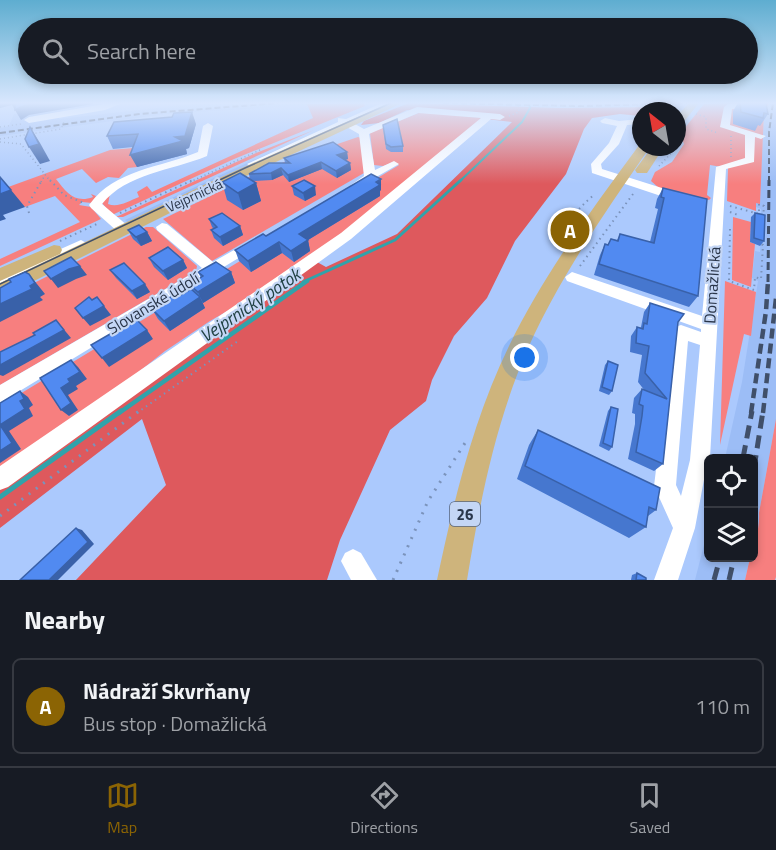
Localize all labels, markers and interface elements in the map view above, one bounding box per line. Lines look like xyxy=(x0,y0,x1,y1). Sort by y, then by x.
search box xyxy=(18,18,758,84)
text: Search here xyxy=(87,34,196,68)
icon: search xyxy=(39,35,72,68)
north arrow xyxy=(632,102,686,156)
street label: Vejprnická xyxy=(162,173,226,217)
pin: A xyxy=(550,208,590,252)
street label: Domažlická xyxy=(697,246,727,324)
water label: Vejprnický potok xyxy=(194,260,307,349)
street label: Slovanské údolí xyxy=(102,265,205,340)
your location xyxy=(510,343,539,372)
map controls xyxy=(704,454,758,562)
button: locate xyxy=(704,454,758,508)
road number: 26 xyxy=(450,502,480,526)
button: layers xyxy=(704,508,758,562)
text: Nearby xyxy=(24,600,105,639)
text: Nádraží Skvrňany xyxy=(83,674,250,708)
text: A xyxy=(39,691,52,722)
text: 110 m xyxy=(695,691,750,722)
text: Bus stop · Domažlická xyxy=(83,708,267,739)
tab: Map xyxy=(106,779,139,839)
tab: Directions xyxy=(350,779,418,839)
tab: Saved xyxy=(630,779,670,839)

